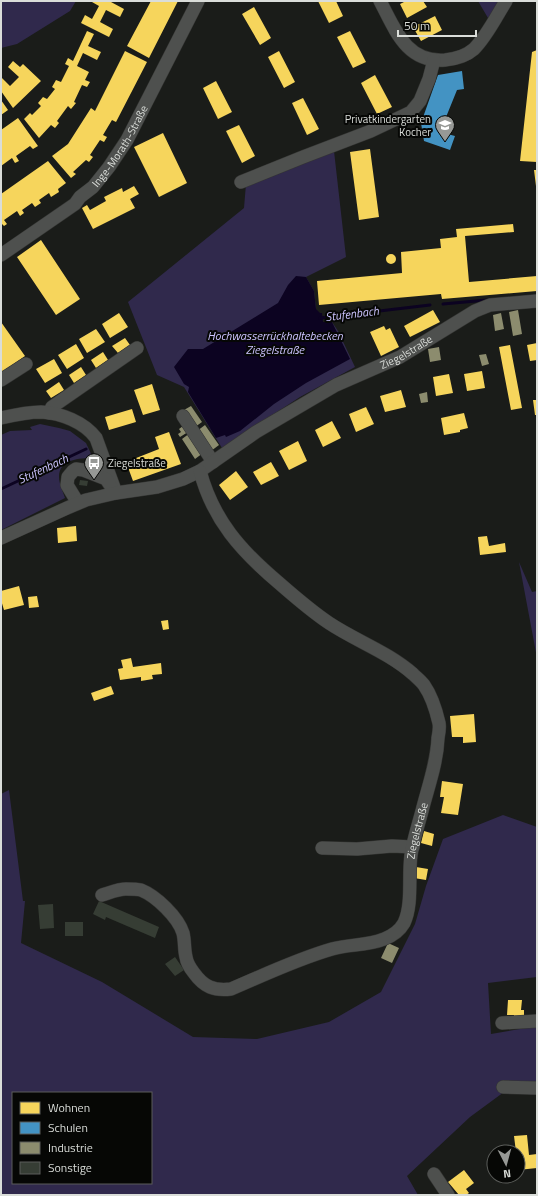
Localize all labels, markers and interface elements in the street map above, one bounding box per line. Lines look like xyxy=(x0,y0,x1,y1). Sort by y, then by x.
scale bar xyxy=(398,12,476,38)
text: 50 m xyxy=(404,16,430,35)
street label: Inge-Morath-Straße xyxy=(88,102,152,190)
place label: Privatkindergarten Kocher xyxy=(345,111,431,140)
school or university icon: Privatkindergarten Kocher xyxy=(434,114,456,142)
water label: Stufenbach xyxy=(324,301,381,326)
water label: Hochwasserrückhaltebecken Ziegelstraße xyxy=(207,326,344,359)
street label: Ziegelstraße xyxy=(377,331,436,373)
water label: Stufenbach xyxy=(14,448,72,489)
bus stop icon: Ziegelstraße xyxy=(83,452,105,480)
place label: Ziegelstraße xyxy=(108,455,166,471)
street label: Ziegelstraße xyxy=(403,800,432,860)
legend xyxy=(12,1092,152,1184)
text: Wohnen xyxy=(48,1098,90,1117)
text: Schulen xyxy=(48,1118,88,1137)
text: Industrie xyxy=(48,1138,93,1157)
north arrow xyxy=(486,1144,526,1184)
text: Sonstige xyxy=(48,1158,92,1177)
text: N xyxy=(502,1166,512,1182)

